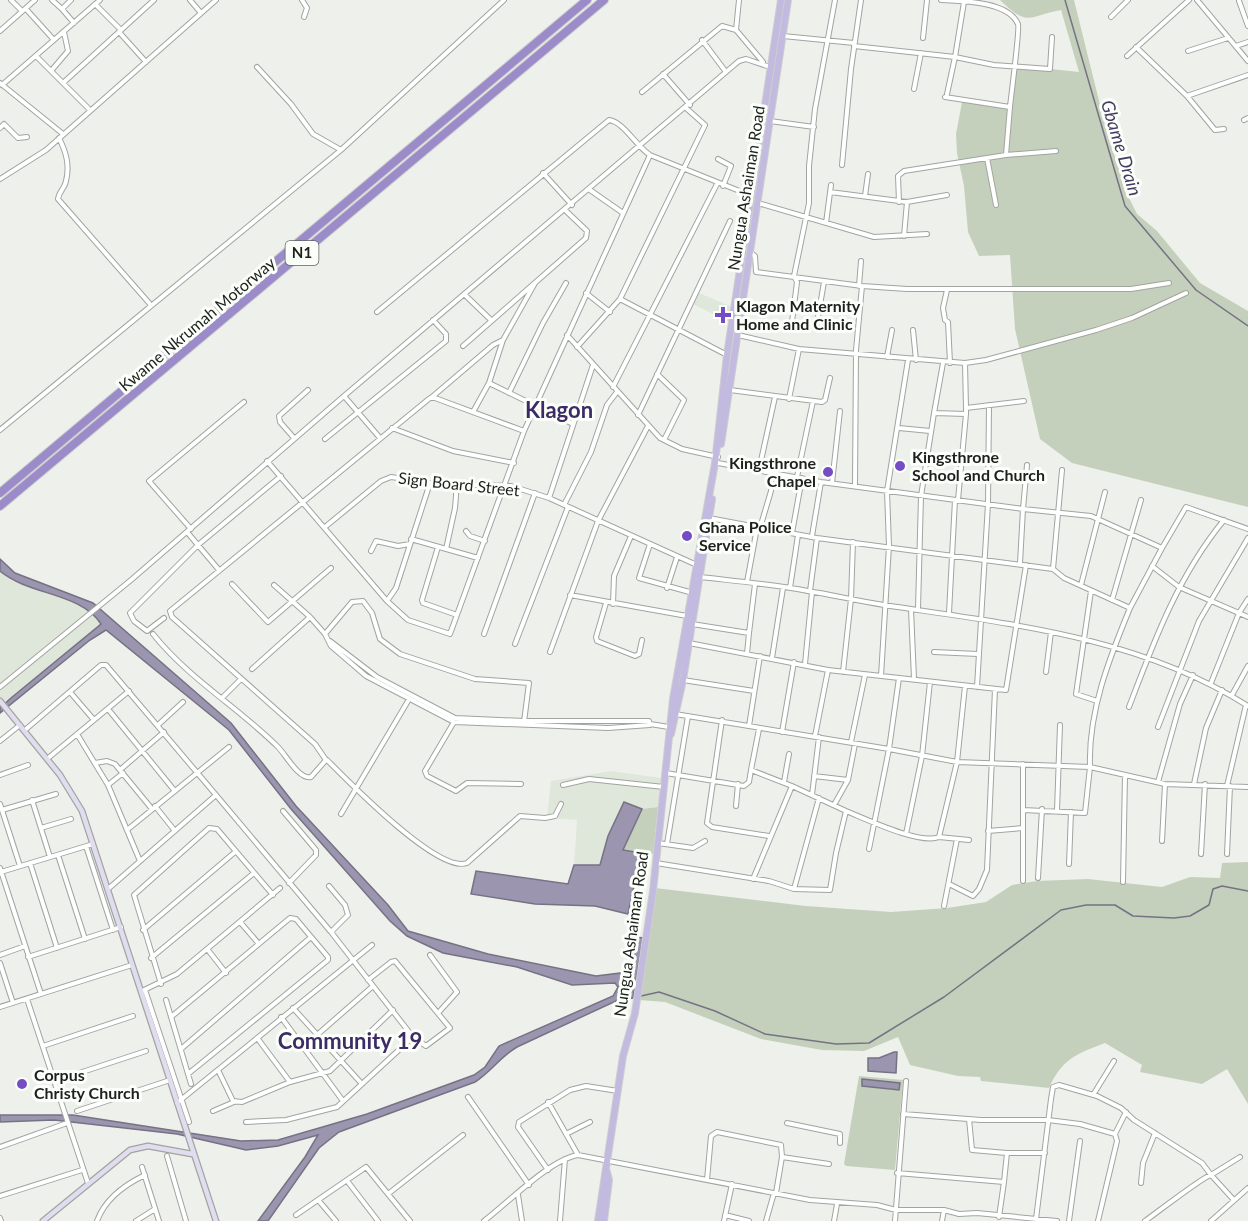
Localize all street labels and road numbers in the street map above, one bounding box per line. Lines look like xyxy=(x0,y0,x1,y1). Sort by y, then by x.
street label: Nungua Ashaiman Road xyxy=(723,104,768,272)
road number: N1 xyxy=(286,241,318,265)
street label: Kwame Nkrumah Motorway xyxy=(115,252,279,394)
street label: Sign Board Street xyxy=(398,468,521,499)
street label: Nungua Ashaiman Road xyxy=(609,850,652,1018)

